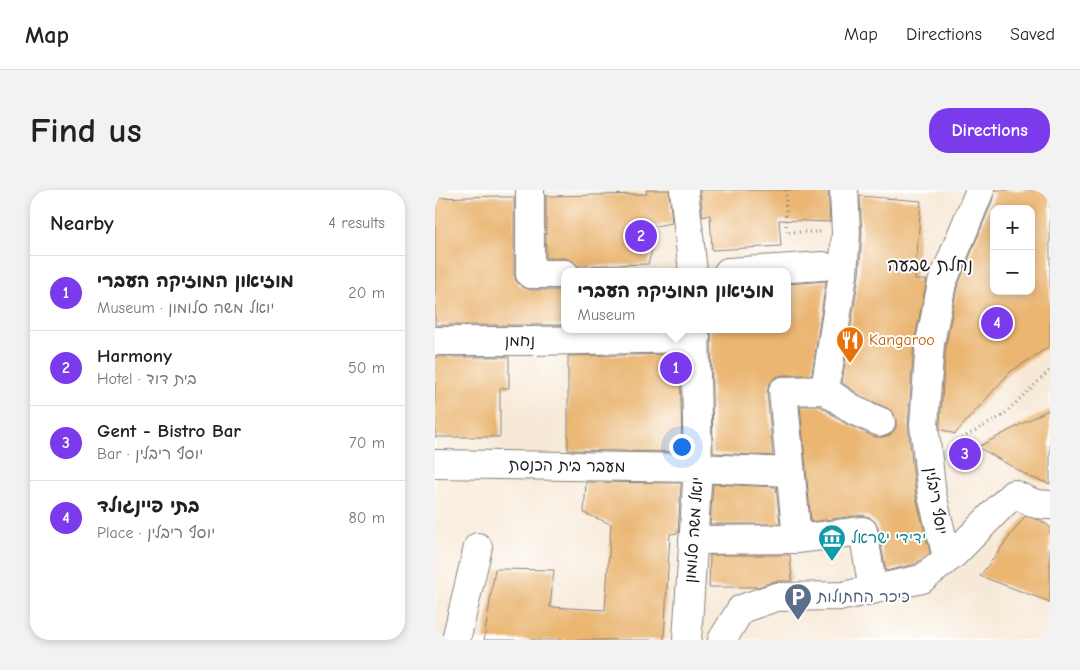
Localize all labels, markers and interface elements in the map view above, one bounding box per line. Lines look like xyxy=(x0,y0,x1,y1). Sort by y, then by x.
text: Map xyxy=(25,21,69,49)
text: Map xyxy=(844,24,878,45)
text: Directions xyxy=(906,24,982,45)
text: Saved xyxy=(1010,24,1055,45)
button: Directions xyxy=(929,108,1050,153)
text: Find us xyxy=(30,110,142,151)
map controls xyxy=(990,205,1035,295)
button: + xyxy=(990,205,1035,250)
text: Nearby xyxy=(50,211,114,235)
text: 4 results xyxy=(328,214,385,232)
pin: 2 xyxy=(625,217,657,255)
button: − xyxy=(990,250,1035,295)
district label: נחלת שבעה xyxy=(887,255,973,276)
popup xyxy=(561,268,791,333)
text: מוזיאון המוזיקה העברי xyxy=(97,270,294,292)
text: מוזיאון המוזיקה העברי xyxy=(578,280,774,302)
text: 1 xyxy=(63,284,69,302)
text: 20 m xyxy=(348,284,385,302)
text: Museum · יואל משה סלומון xyxy=(97,299,274,317)
pin: 4 xyxy=(981,304,1013,342)
text: Museum xyxy=(578,306,635,324)
restaurant icon: Kangaroo xyxy=(835,325,865,364)
place label: Kangaroo xyxy=(869,331,935,349)
street label: נחמן xyxy=(505,332,535,351)
text: Harmony xyxy=(97,345,172,367)
pin: 1 xyxy=(660,349,692,387)
text: 2 xyxy=(62,359,70,377)
text: 50 m xyxy=(348,359,385,377)
text: Hotel · בית דוד xyxy=(97,370,197,388)
text: Gent - Bistro Bar xyxy=(97,420,241,442)
text: 3 xyxy=(62,434,70,452)
text: 70 m xyxy=(349,434,385,452)
your location xyxy=(669,434,695,460)
pin: 3 xyxy=(949,435,981,473)
text: Bar · יוסף ריבלין xyxy=(97,445,203,463)
street label: מעבר בית הכנסת xyxy=(509,456,625,476)
street label: יוסף ריבלין xyxy=(921,466,951,536)
street label: יואל משה סלומון xyxy=(681,476,708,584)
text: בתי פיינגולד xyxy=(97,495,200,517)
text: 4 xyxy=(62,509,70,527)
text: 80 m xyxy=(348,509,385,527)
museum icon: ידידי ישראל xyxy=(817,523,847,562)
text: Place · יוסף ריבלין xyxy=(97,524,215,542)
place label: ידידי ישראל xyxy=(851,529,926,547)
parking icon: כיכר החתולות xyxy=(783,582,813,621)
place label: כיכר החתולות xyxy=(816,588,910,606)

